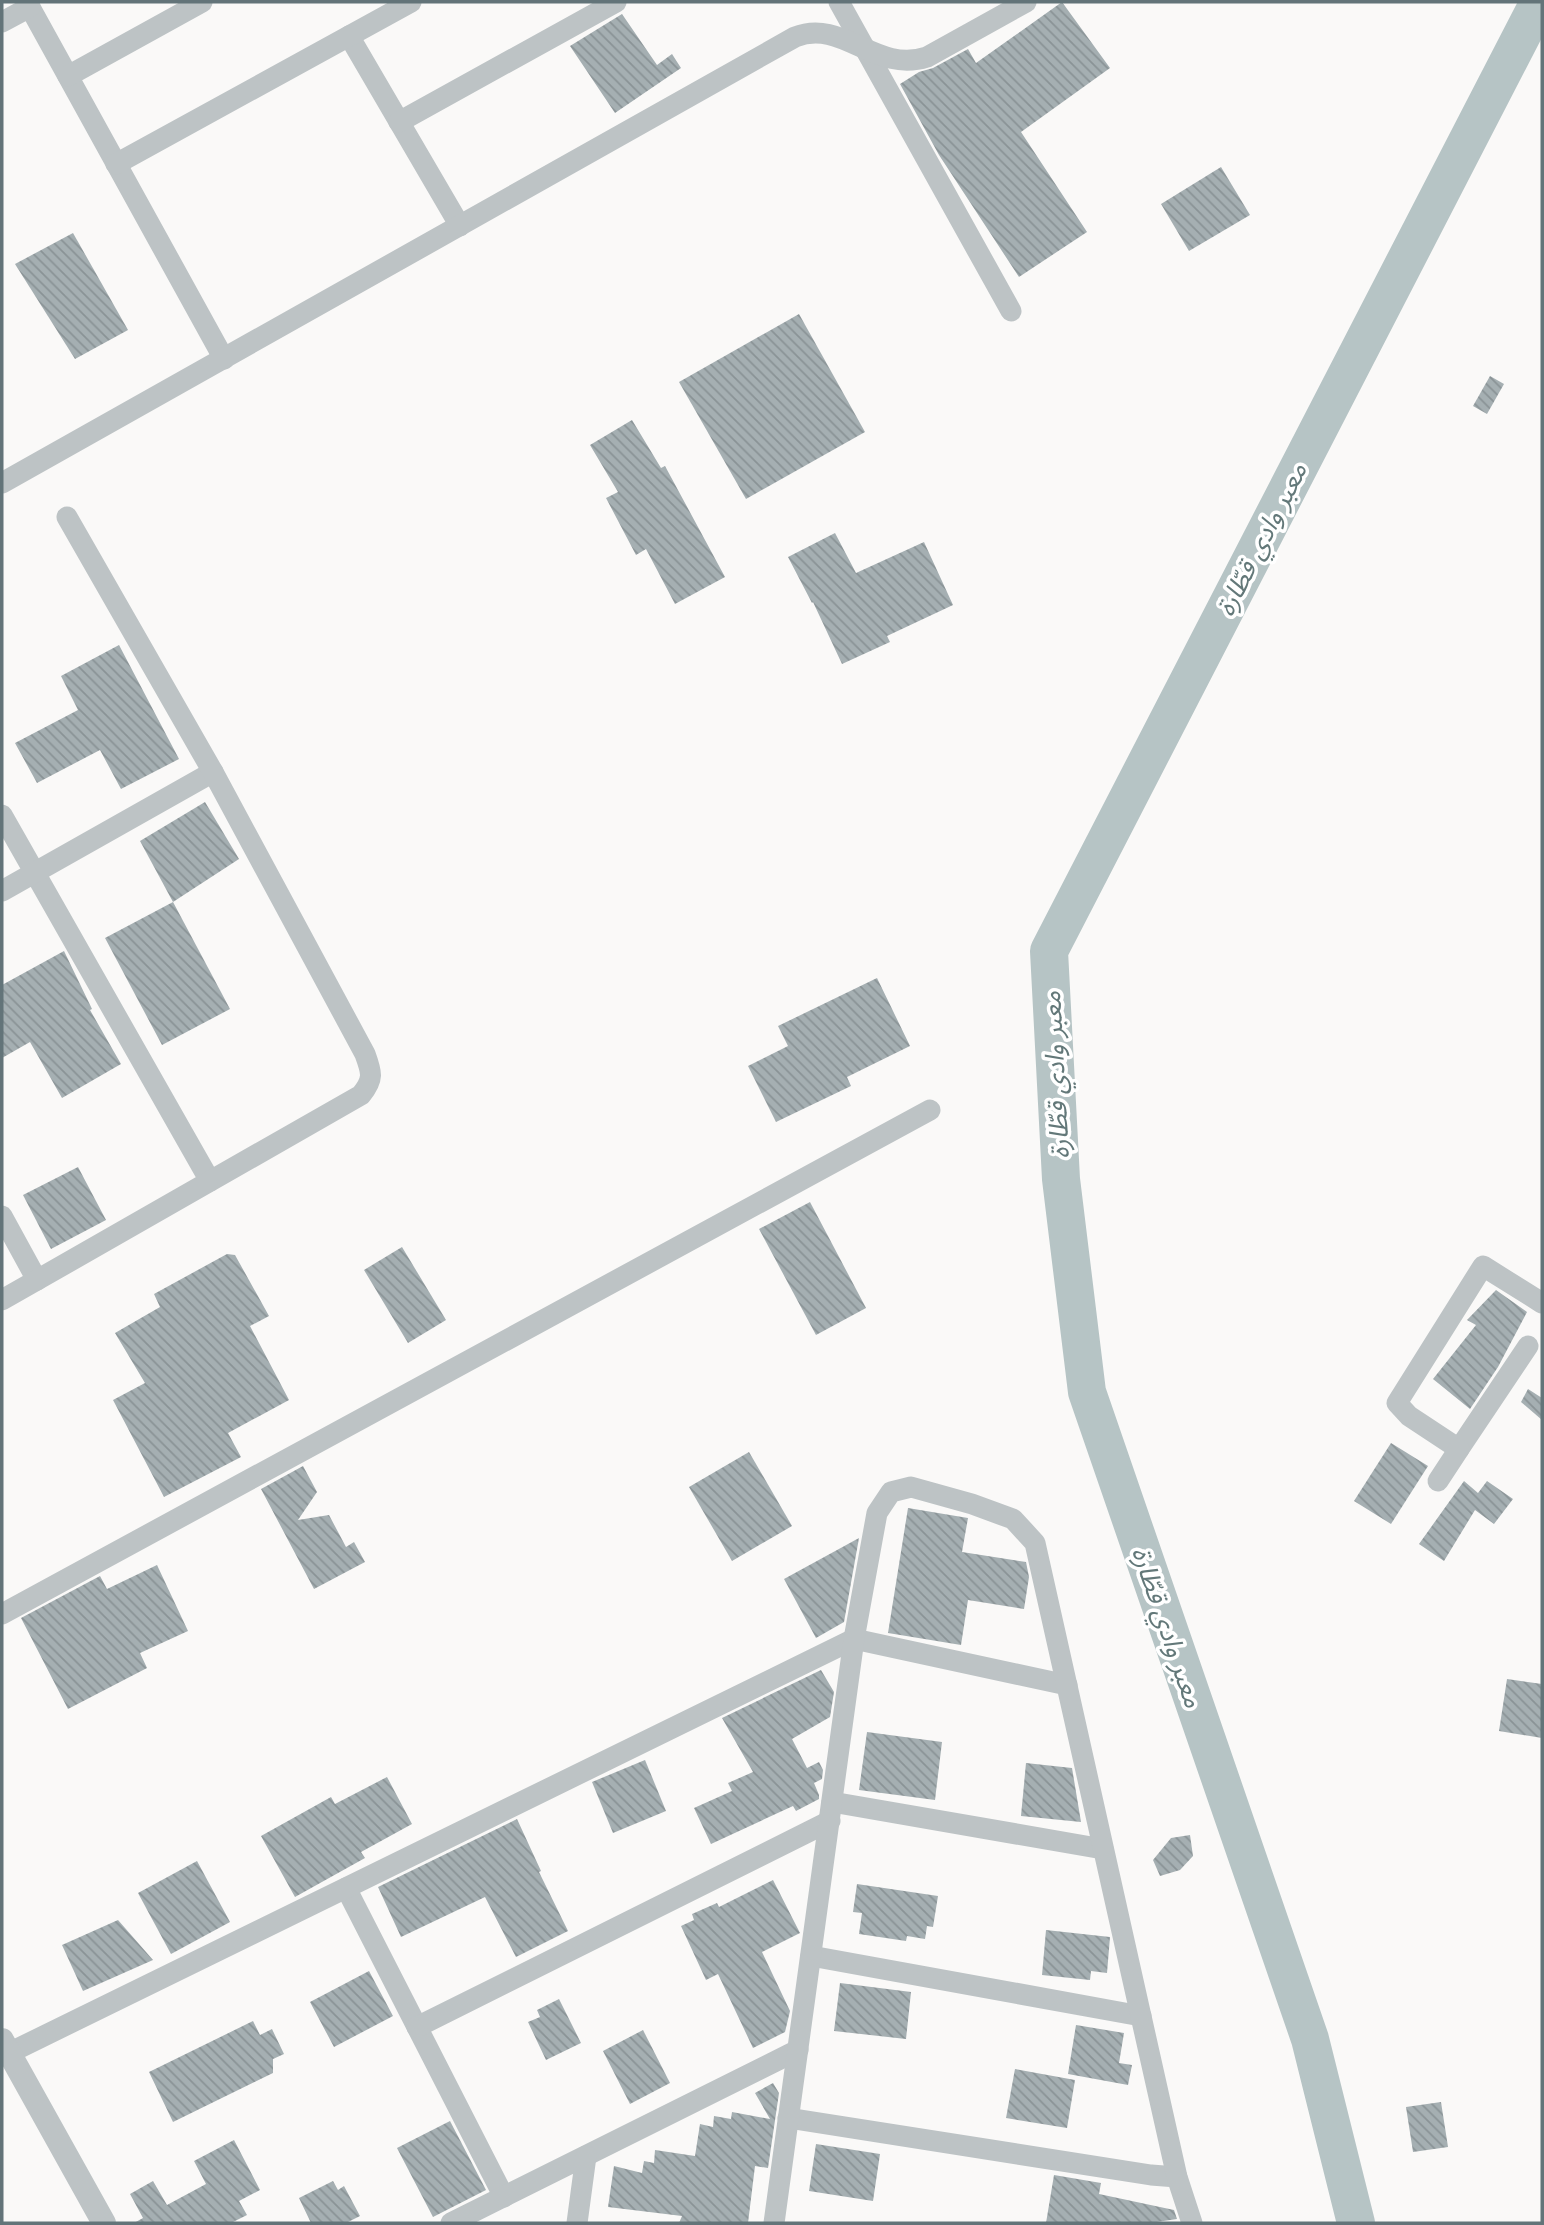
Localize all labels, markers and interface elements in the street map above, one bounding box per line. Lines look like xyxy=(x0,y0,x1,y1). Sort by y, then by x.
water label: معبر وادي قطّارة xyxy=(1209,457,1318,623)
water label: معبر وادي قطّارة xyxy=(1035,990,1080,1160)
water label: معبر وادي قطّارة xyxy=(1121,1543,1210,1713)

